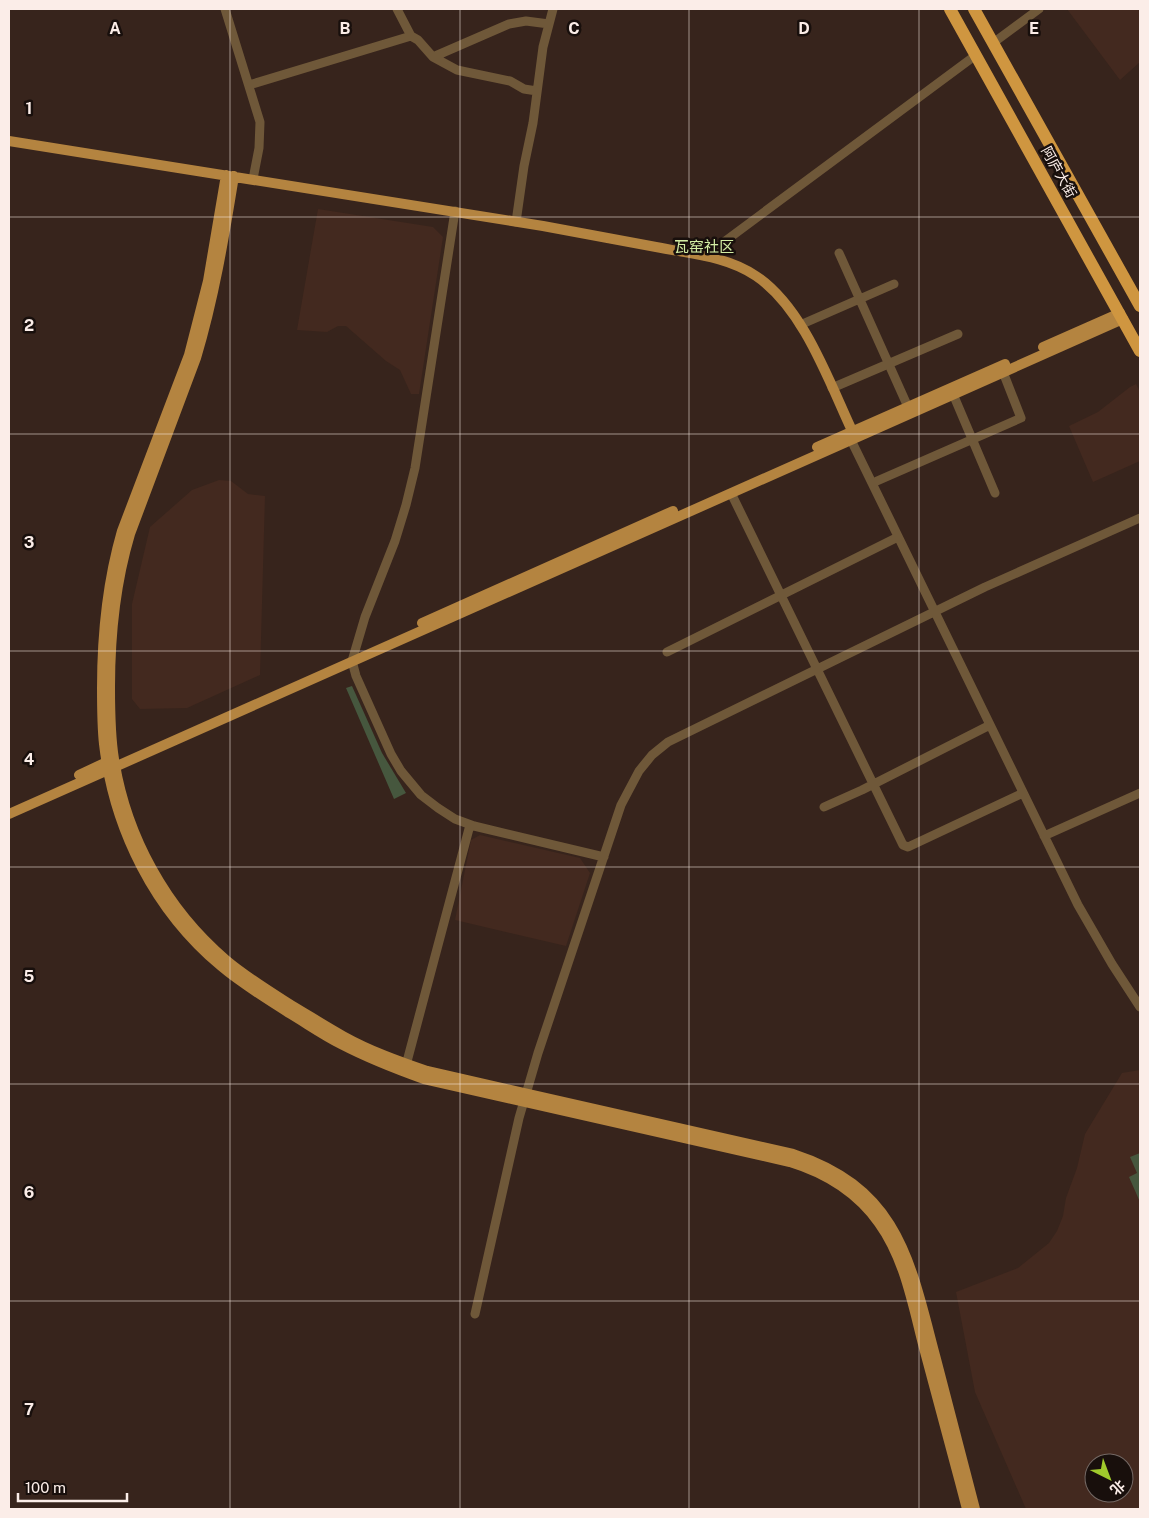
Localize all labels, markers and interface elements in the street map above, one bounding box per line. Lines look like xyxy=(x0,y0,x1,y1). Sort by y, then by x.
text: A xyxy=(109,19,121,38)
text: B xyxy=(340,19,351,38)
text: C xyxy=(568,19,580,38)
text: D xyxy=(798,19,810,38)
text: E xyxy=(1029,19,1039,38)
text: 1 xyxy=(26,99,32,118)
street label: 阿庐大街 xyxy=(1038,144,1080,200)
district label: 瓦窑社区 xyxy=(674,238,734,255)
text: 2 xyxy=(24,316,34,335)
text: 3 xyxy=(24,533,34,552)
text: 4 xyxy=(24,750,35,769)
text: 5 xyxy=(24,967,35,986)
text: 6 xyxy=(24,1183,34,1202)
text: 7 xyxy=(24,1400,34,1419)
north arrow xyxy=(1084,1453,1134,1503)
scale bar xyxy=(18,1470,126,1502)
text: 北 xyxy=(1107,1477,1128,1498)
text: 100 m xyxy=(25,1479,66,1496)

